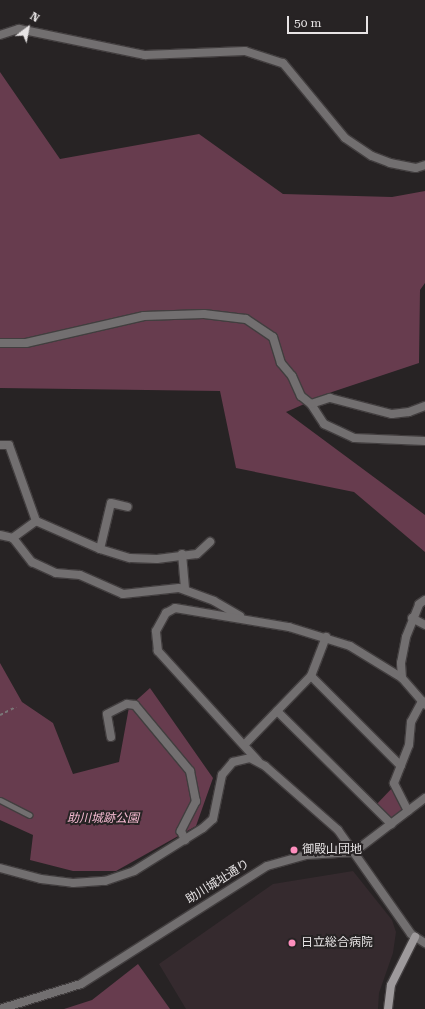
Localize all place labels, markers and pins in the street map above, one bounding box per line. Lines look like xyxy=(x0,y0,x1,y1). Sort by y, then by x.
place label: 御殿山団地 xyxy=(302,843,362,857)
marker: 御殿山団地 xyxy=(289,845,299,855)
place label: 日立総合病院 xyxy=(301,936,373,950)
marker: 日立総合病院 xyxy=(286,937,298,949)

